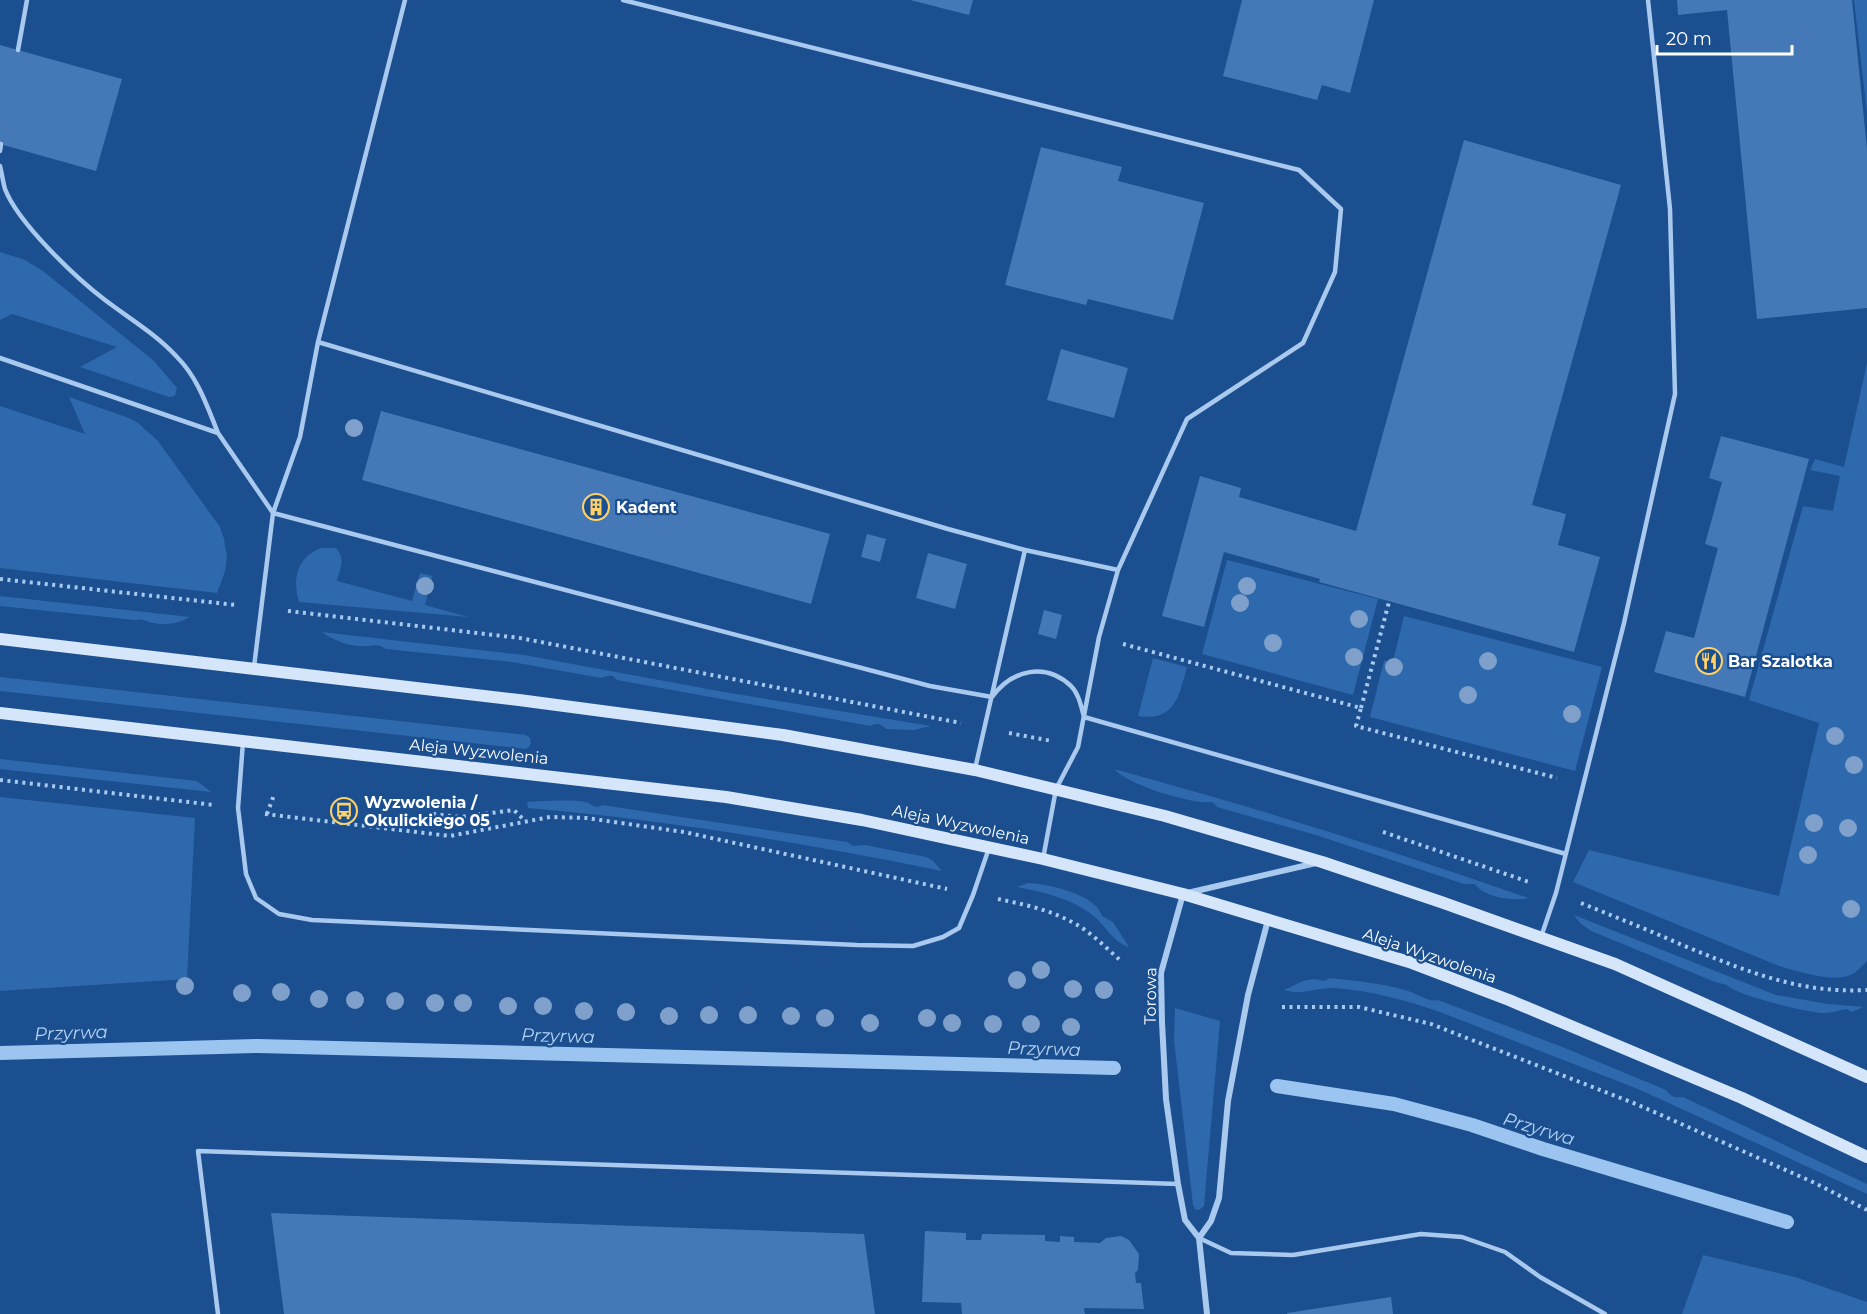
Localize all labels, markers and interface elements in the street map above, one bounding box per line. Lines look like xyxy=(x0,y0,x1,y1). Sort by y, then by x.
scale bar xyxy=(1657,18,1792,56)
text: 20 m xyxy=(1666,28,1712,50)
building icon: Kadent xyxy=(581,492,611,522)
place label: Kadent xyxy=(616,498,677,517)
restaurant icon: Bar Szalotka xyxy=(1694,646,1724,676)
place label: Bar Szalotka xyxy=(1728,652,1833,671)
street label: Aleja Wyzwolenia xyxy=(408,735,550,768)
place label: Wyzwolenia / Okulickiego 05 xyxy=(364,793,490,830)
bus stop icon: Wyzwolenia / Okulickiego 05 xyxy=(329,796,359,826)
street label: Aleja Wyzwolenia xyxy=(890,801,1031,848)
street label: Aleja Wyzwolenia xyxy=(1361,924,1499,987)
street label: Torowa xyxy=(1140,967,1161,1025)
water label: Przyrwa xyxy=(34,1021,108,1045)
water label: Przyrwa xyxy=(521,1024,595,1048)
water label: Przyrwa xyxy=(1007,1037,1081,1061)
water label: Przyrwa xyxy=(1501,1108,1577,1150)

